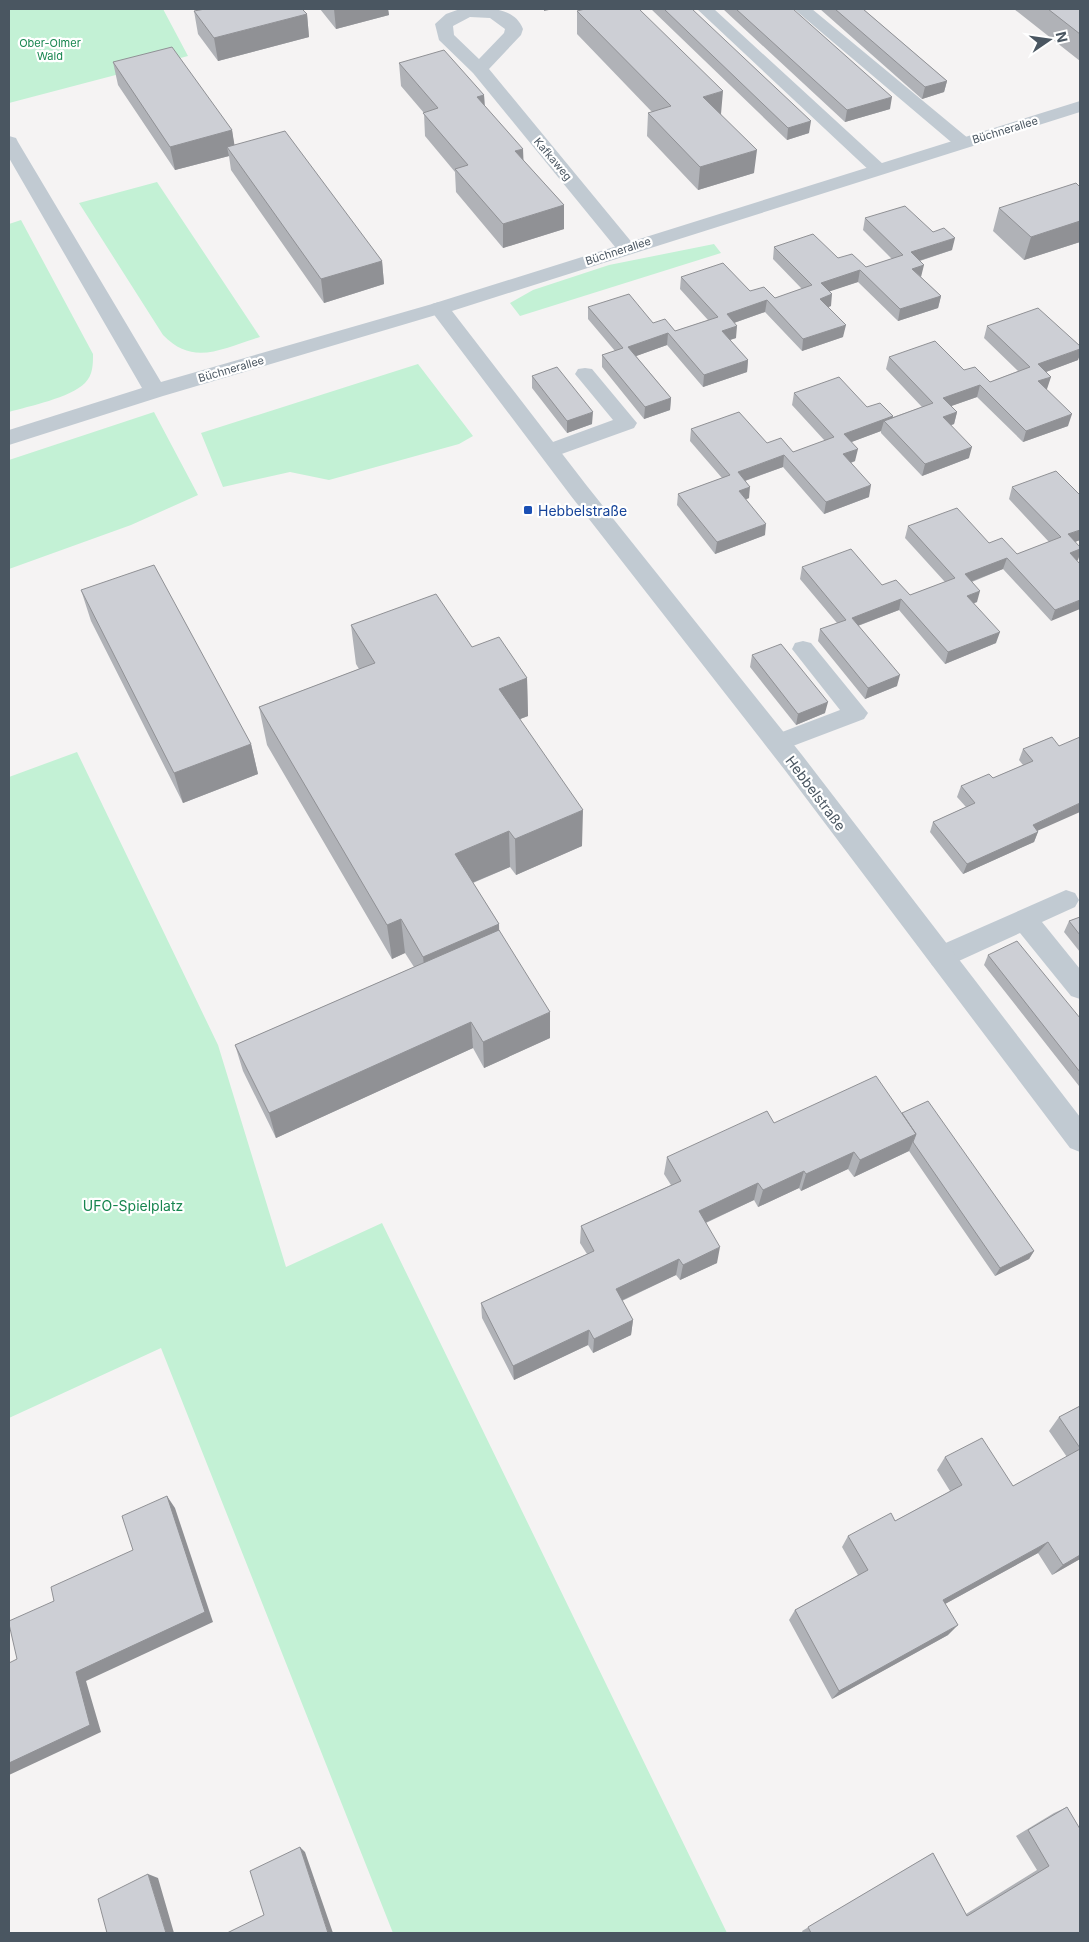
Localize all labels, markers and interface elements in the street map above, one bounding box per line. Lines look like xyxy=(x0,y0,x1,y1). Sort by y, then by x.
north arrow xyxy=(1024,15,1074,65)
text: N xyxy=(1053,30,1072,44)
park label: Ober-Olmer Wald xyxy=(19,36,81,63)
street label: Büchnerallee xyxy=(970,113,1040,147)
street label: Kafkaweg xyxy=(531,135,575,183)
street label: Büchnerallee xyxy=(584,234,652,268)
street label: Büchnerallee xyxy=(196,353,266,385)
place label: Hebbelstraße xyxy=(538,502,627,519)
marker: Hebbelstraße xyxy=(522,504,534,516)
street label: Hebbelstraße xyxy=(782,752,850,834)
park label: UFO-Spielplatz xyxy=(83,1197,183,1214)

